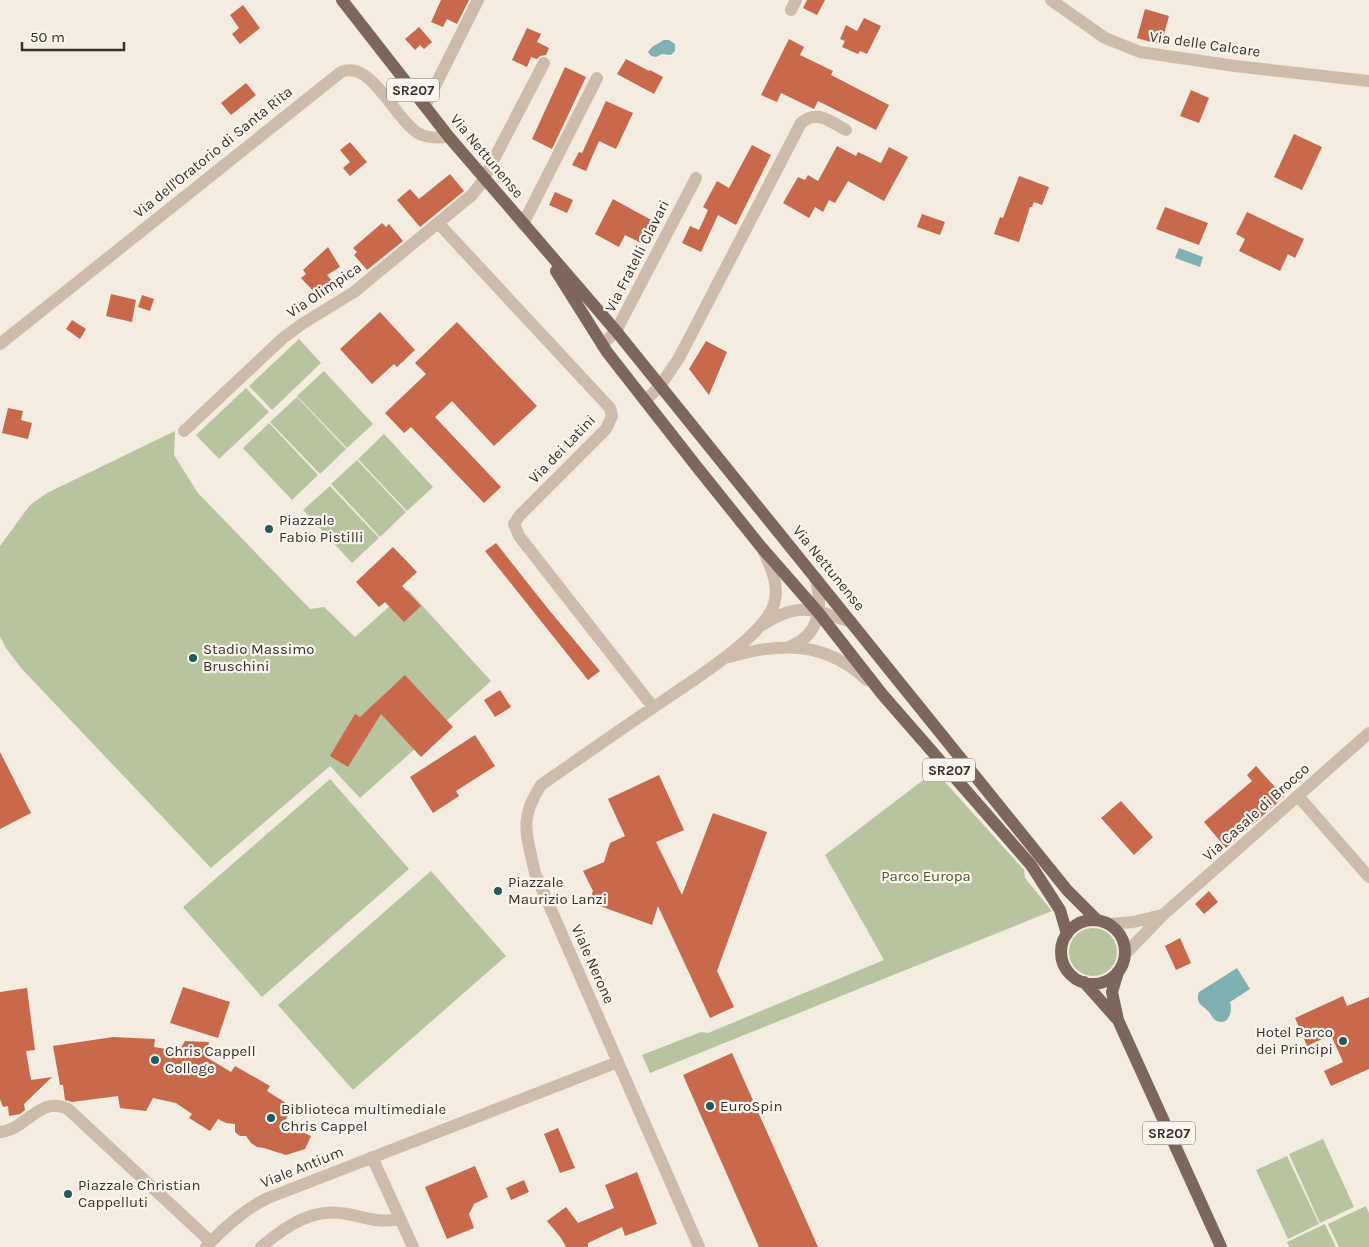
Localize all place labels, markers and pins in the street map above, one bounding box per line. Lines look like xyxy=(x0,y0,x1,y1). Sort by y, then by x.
place label: Piazzale Fabio Pistilli xyxy=(279,511,364,546)
marker: Piazzale Fabio Pistilli xyxy=(263,523,275,535)
place label: Stadio Massimo Bruschini xyxy=(203,640,315,675)
marker: Stadio Massimo Bruschini xyxy=(187,652,199,664)
place label: Piazzale Maurizio Lanzi xyxy=(508,873,607,908)
marker: Piazzale Maurizio Lanzi xyxy=(492,885,504,897)
place label: Hotel Parco dei Principi xyxy=(1256,1023,1333,1058)
marker: Hotel Parco dei Principi xyxy=(1337,1035,1349,1047)
place label: Chris Cappell College xyxy=(165,1042,256,1077)
marker: Chris Cappell College xyxy=(149,1054,161,1066)
place label: EuroSpin xyxy=(720,1097,783,1115)
place label: Biblioteca multimediale Chris Cappel xyxy=(281,1100,446,1135)
marker: EuroSpin xyxy=(704,1100,716,1112)
marker: Biblioteca multimediale Chris Cappel xyxy=(265,1112,277,1124)
place label: Piazzale Christian Cappelluti xyxy=(78,1176,200,1211)
marker: Piazzale Christian Cappelluti xyxy=(62,1188,74,1200)

